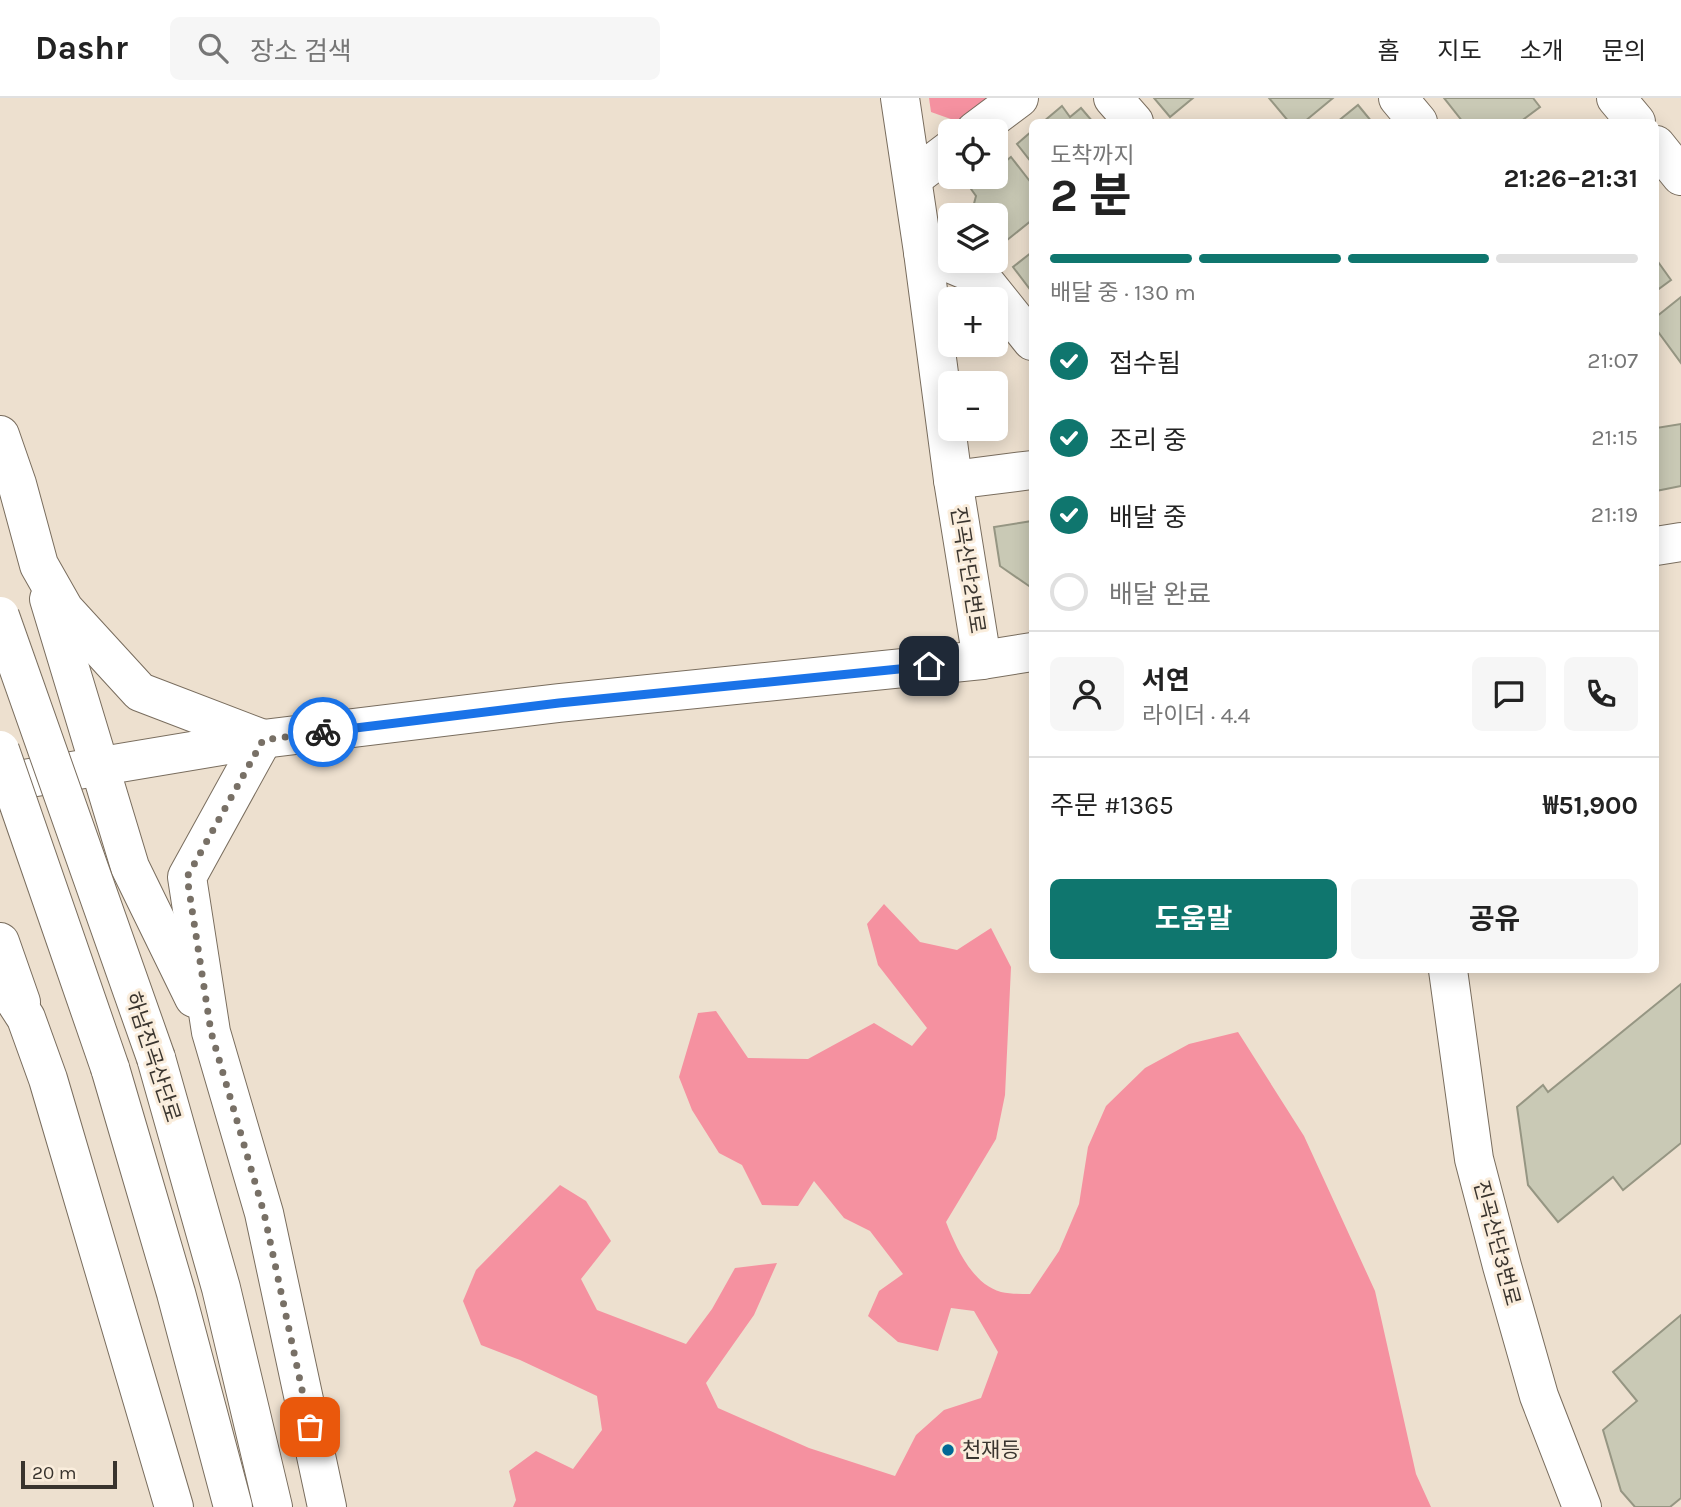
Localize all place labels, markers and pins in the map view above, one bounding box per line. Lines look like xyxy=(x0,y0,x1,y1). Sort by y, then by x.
pin xyxy=(899,636,959,696)
pin xyxy=(280,1397,340,1457)
place label: 천재등 xyxy=(962,1438,1020,1462)
marker: 천재등 xyxy=(940,1442,956,1458)

